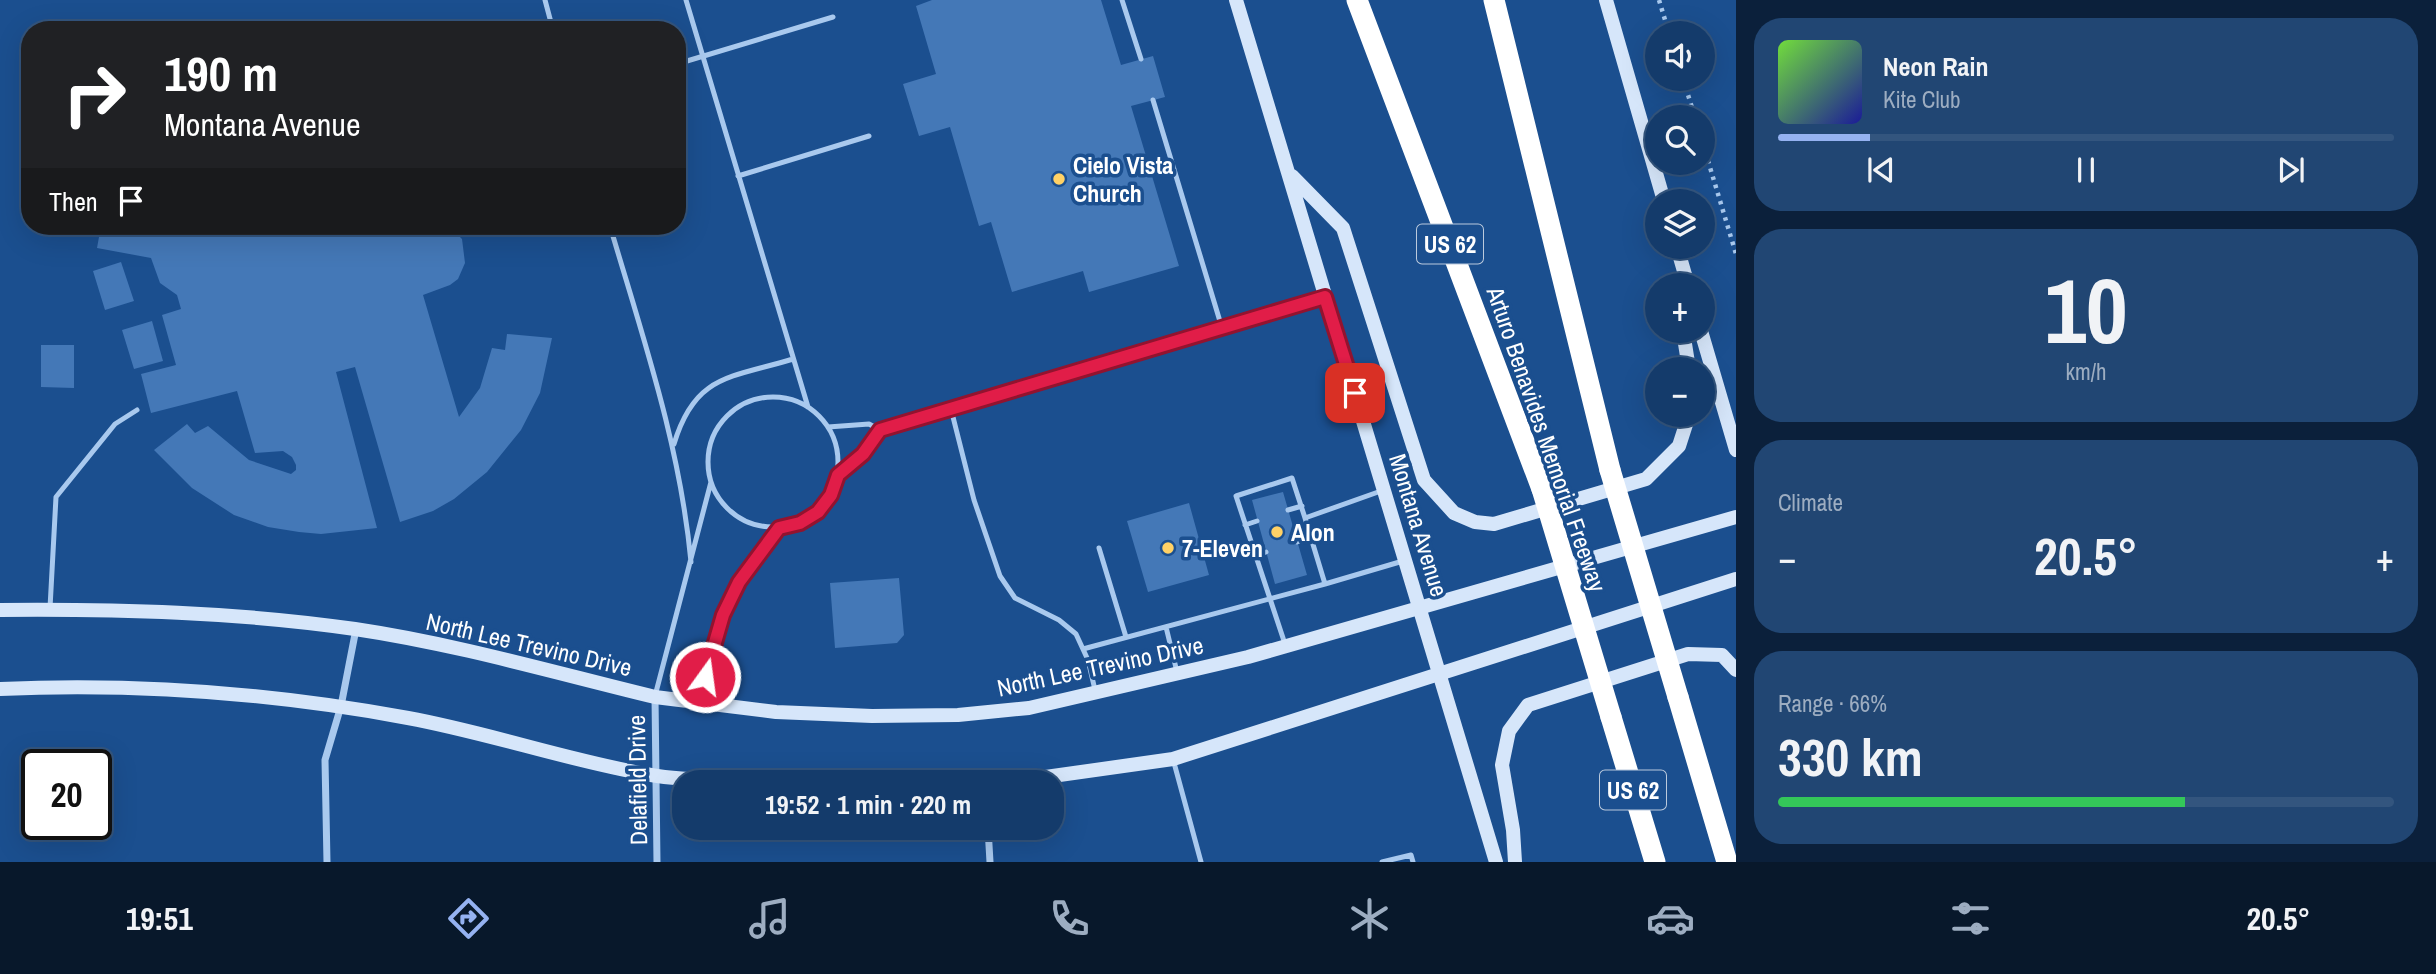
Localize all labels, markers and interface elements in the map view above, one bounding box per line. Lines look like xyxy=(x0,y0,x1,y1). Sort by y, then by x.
map controls xyxy=(1645,21,1715,427)
button: sound xyxy=(1645,21,1715,91)
text: 190 m xyxy=(164,40,278,106)
icon: right xyxy=(49,49,140,140)
text: Neon Rain xyxy=(1883,49,1988,84)
text: Kite Club xyxy=(1883,84,1961,115)
text: Montana Avenue xyxy=(164,103,361,146)
button: search xyxy=(1645,105,1715,175)
place label: Cielo Vista Church xyxy=(1073,149,1173,209)
icon: previous xyxy=(1862,151,1900,189)
icon: pause xyxy=(2067,151,2105,189)
icon: next xyxy=(2272,151,2310,189)
marker: Cielo Vista Church xyxy=(1051,171,1067,187)
icon: arrive xyxy=(112,182,150,220)
text: Then xyxy=(49,184,98,219)
button: layers xyxy=(1645,189,1715,259)
road number: US 62 xyxy=(1417,224,1483,264)
text: 10 xyxy=(2045,249,2128,371)
button: + xyxy=(1645,273,1715,343)
street label: Arturo Benavides Memorial Freeway xyxy=(1479,281,1614,596)
text: km/h xyxy=(2066,356,2106,387)
button: − xyxy=(1645,357,1715,427)
pin xyxy=(1325,363,1385,423)
icon: arrive xyxy=(1336,374,1374,412)
street label: Montana Avenue xyxy=(1382,450,1456,600)
text: Climate xyxy=(1778,487,1843,518)
place label: Alon xyxy=(1291,516,1335,548)
text: 20.5° xyxy=(2034,521,2138,591)
marker: Alon xyxy=(1269,524,1285,540)
place label: 7-Eleven xyxy=(1182,532,1263,564)
text: − xyxy=(1778,532,1796,583)
text: + xyxy=(2376,532,2394,583)
marker: 7-Eleven xyxy=(1160,540,1176,556)
street label: North Lee Trevino Drive xyxy=(423,605,635,683)
street label: North Lee Trevino Drive xyxy=(994,629,1206,703)
position arrow xyxy=(668,640,742,714)
text: Range · 66% xyxy=(1778,688,1887,719)
street label: Delafield Drive xyxy=(620,715,654,845)
text: 330 km xyxy=(1778,722,1923,792)
speed limit sign: 20 xyxy=(21,749,112,840)
road number: US 62 xyxy=(1600,770,1666,810)
text: 19:52 · 1 min · 220 m xyxy=(765,787,971,822)
icon: directions xyxy=(444,894,493,943)
icon: music xyxy=(745,894,794,943)
icon: phone xyxy=(1045,894,1094,943)
icon: climate xyxy=(1345,894,1394,943)
icon: car xyxy=(1646,894,1695,943)
icon: filters xyxy=(1946,894,1995,943)
text: 19:51 xyxy=(126,897,193,940)
text: 20.5° xyxy=(2246,897,2310,940)

